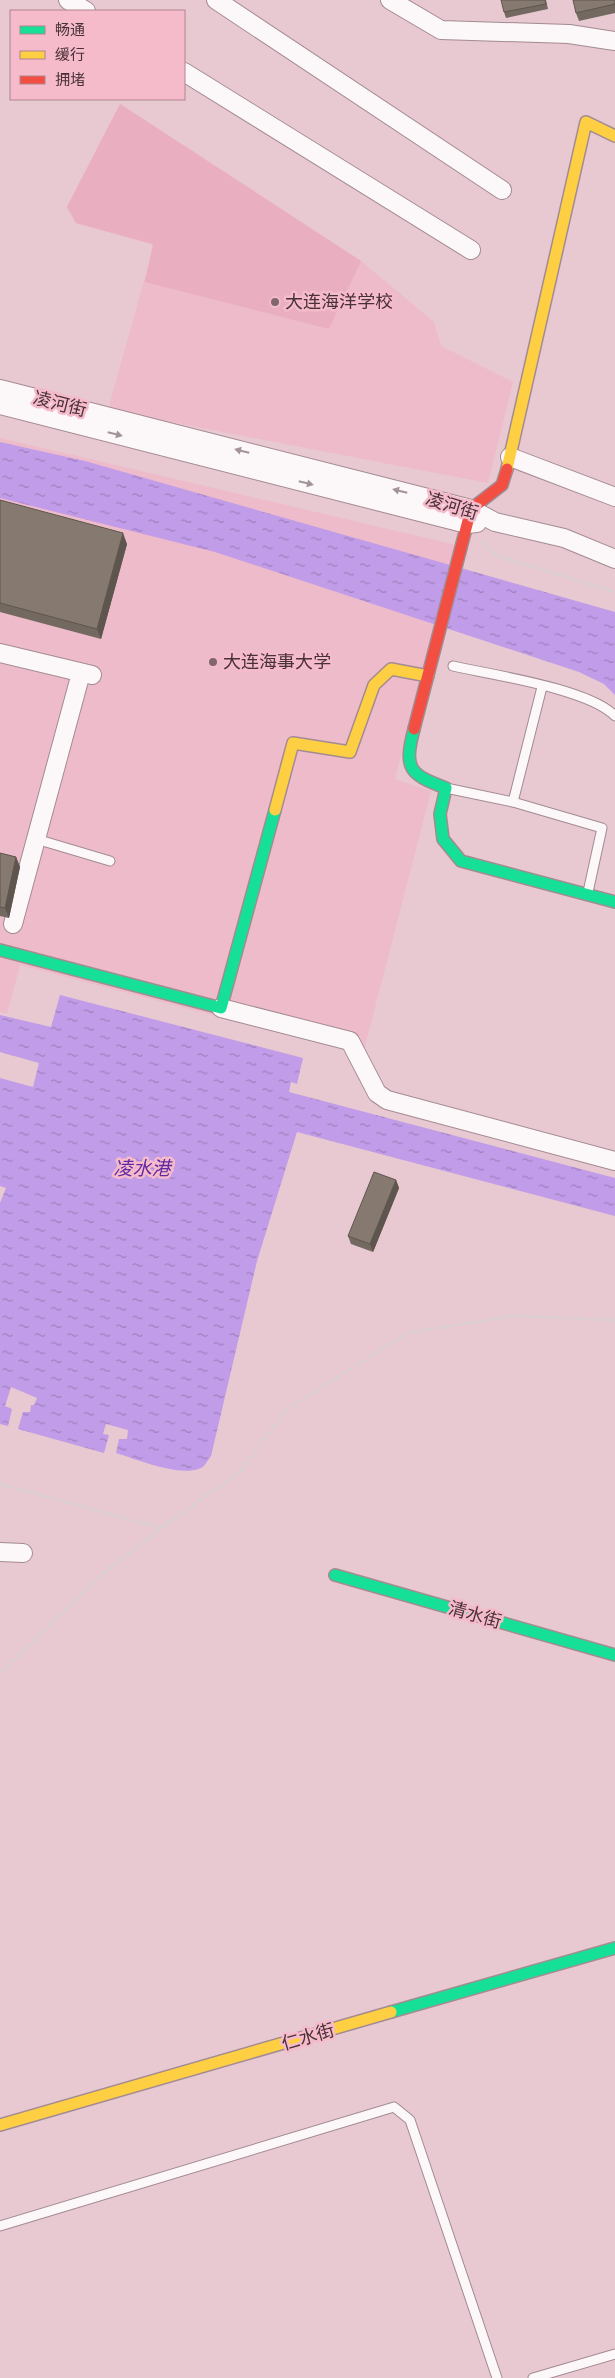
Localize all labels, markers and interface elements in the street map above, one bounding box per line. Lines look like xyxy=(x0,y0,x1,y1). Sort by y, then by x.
legend xyxy=(10,10,185,100)
text: 畅通 xyxy=(55,21,85,39)
text: 缓行 xyxy=(55,46,85,64)
text: 拥堵 xyxy=(55,71,85,89)
place label: 大连海洋学校 xyxy=(285,291,393,313)
marker: 大连海洋学校 xyxy=(269,296,281,308)
street label: 凌河街 xyxy=(31,387,89,421)
one-way arrow xyxy=(108,431,123,439)
one-way arrow xyxy=(235,446,250,454)
one-way arrow xyxy=(299,479,314,487)
one-way arrow xyxy=(392,487,407,495)
street label: 凌河街 xyxy=(423,488,481,524)
place label: 大连海事大学 xyxy=(223,651,331,673)
marker: 大连海事大学 xyxy=(207,656,219,668)
water label: 凌水港 xyxy=(113,1158,173,1180)
street label: 清水街 xyxy=(446,1597,504,1633)
street label: 仁水街 xyxy=(279,2019,337,2055)

